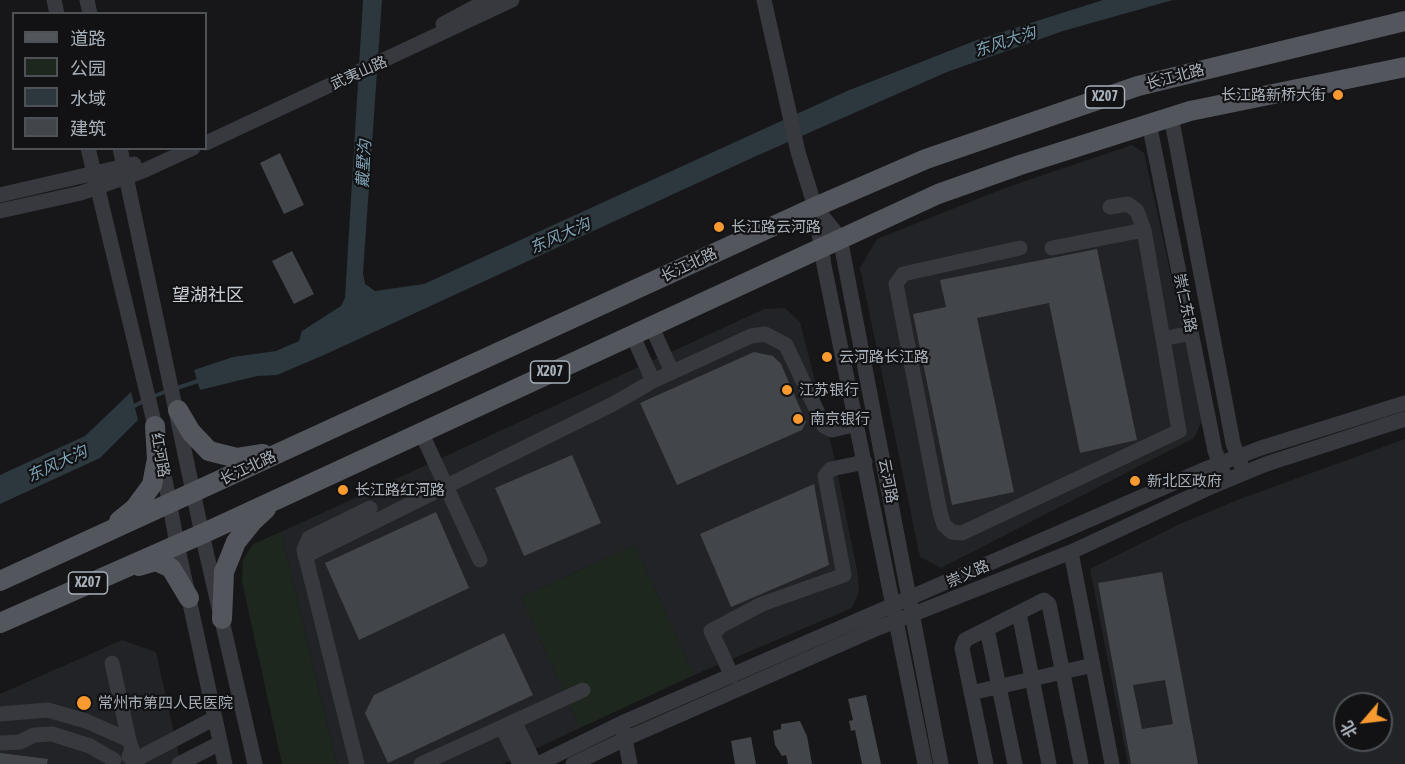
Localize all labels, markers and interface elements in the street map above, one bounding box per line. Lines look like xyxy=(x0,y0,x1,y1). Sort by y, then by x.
legend xyxy=(12,12,207,150)
water label: 东风大沟 xyxy=(972,23,1038,61)
text: 道路 xyxy=(70,28,106,49)
street label: 武夷山路 xyxy=(328,53,390,93)
text: 公园 xyxy=(70,58,106,79)
street label: 长江北路 xyxy=(1144,61,1206,93)
road number: X207 xyxy=(1086,86,1124,108)
place label: 长江路新桥大街 xyxy=(1221,86,1326,104)
text: 水域 xyxy=(70,88,106,109)
marker: 长江路新桥大街 xyxy=(1331,88,1345,102)
text: 建筑 xyxy=(70,118,106,139)
water label: 戴墅沟 xyxy=(353,140,375,188)
water label: 东风大沟 xyxy=(527,214,593,258)
place label: 长江路云河路 xyxy=(731,218,821,236)
marker: 长江路云河路 xyxy=(712,220,726,234)
street label: 长江北路 xyxy=(658,244,720,286)
street label: 崇仁东路 xyxy=(1170,272,1200,334)
district label: 望湖社区 xyxy=(172,284,244,306)
place label: 云河路长江路 xyxy=(839,348,929,366)
marker: 云河路长江路 xyxy=(820,350,834,364)
road number: X207 xyxy=(530,361,570,383)
place label: 江苏银行 xyxy=(799,381,859,399)
marker: 江苏银行 xyxy=(780,383,794,397)
place label: 南京银行 xyxy=(810,410,870,428)
marker: 南京银行 xyxy=(791,412,805,426)
street label: 红河路 xyxy=(147,431,173,479)
water label: 东风大沟 xyxy=(24,442,90,486)
street label: 长江北路 xyxy=(217,447,279,489)
street label: 云河路 xyxy=(875,457,901,505)
place label: 新北区政府 xyxy=(1147,472,1222,490)
marker: 新北区政府 xyxy=(1128,474,1142,488)
place label: 长江路红河路 xyxy=(355,481,445,499)
marker: 长江路红河路 xyxy=(336,483,350,497)
street label: 崇义路 xyxy=(944,557,992,591)
road number: X207 xyxy=(68,572,107,594)
north arrow xyxy=(1333,692,1393,752)
marker: 常州市第四人民医院 xyxy=(75,694,93,712)
place label: 常州市第四人民医院 xyxy=(98,694,233,712)
text: 北 xyxy=(1337,718,1361,741)

